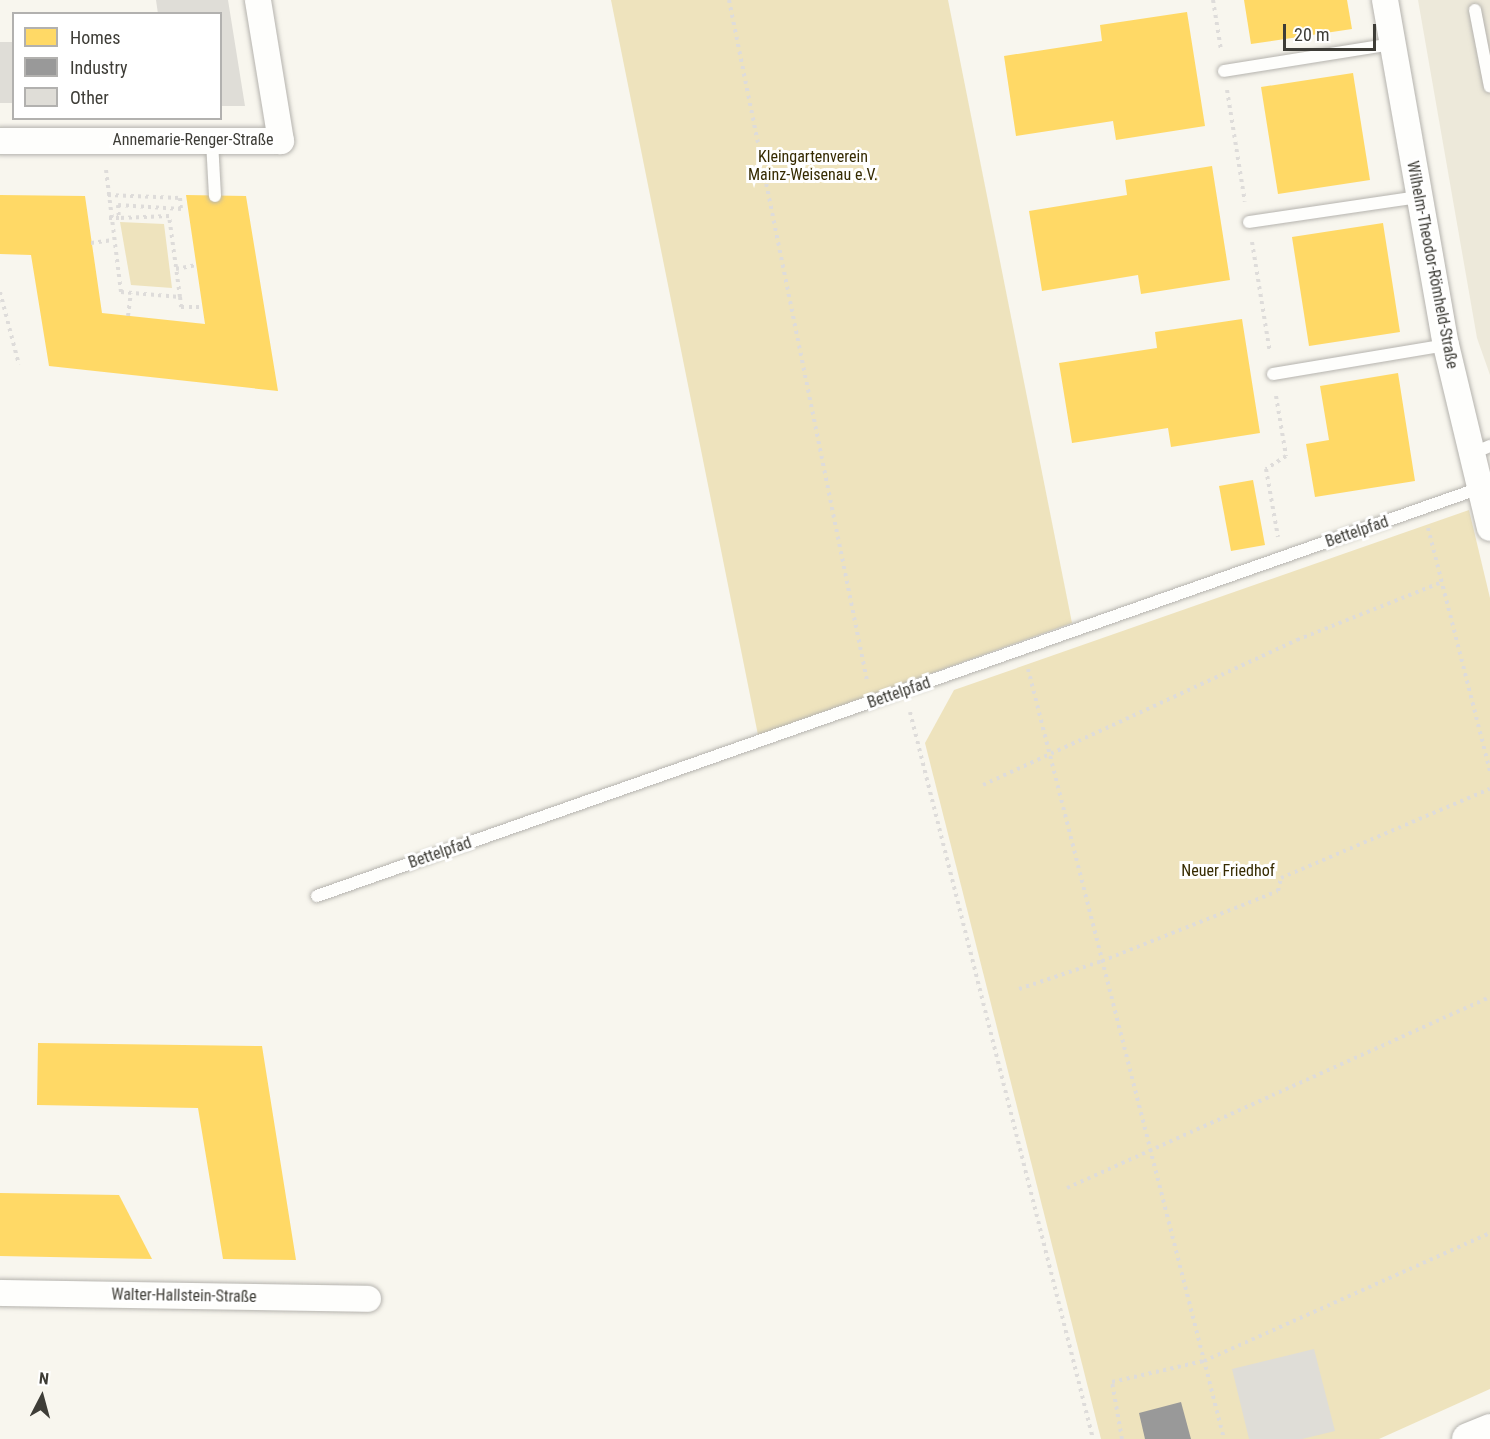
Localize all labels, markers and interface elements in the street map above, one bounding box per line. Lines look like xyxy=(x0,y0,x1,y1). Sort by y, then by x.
legend xyxy=(12,12,222,120)
scale bar xyxy=(1286,12,1379,50)
text: 20 m xyxy=(1294,24,1329,45)
text: Homes xyxy=(70,27,120,48)
text: Industry xyxy=(70,57,128,78)
text: Other xyxy=(70,87,109,108)
street label: Annemarie-Renger-Straße xyxy=(112,130,274,150)
park label: Kleingartenverein Mainz-Weisenau e.V. xyxy=(748,147,878,185)
street label: Wilhelm-Theodor-Römheld-Straße xyxy=(1402,159,1462,371)
street label: Bettelpfad xyxy=(1323,512,1391,552)
street label: Bettelpfad xyxy=(865,673,933,713)
street label: Bettelpfad xyxy=(406,833,474,873)
park label: Neuer Friedhof xyxy=(1181,861,1275,881)
street label: Walter-Hallstein-Straße xyxy=(111,1285,257,1307)
north arrow xyxy=(12,1367,72,1427)
text: N xyxy=(38,1369,50,1389)

